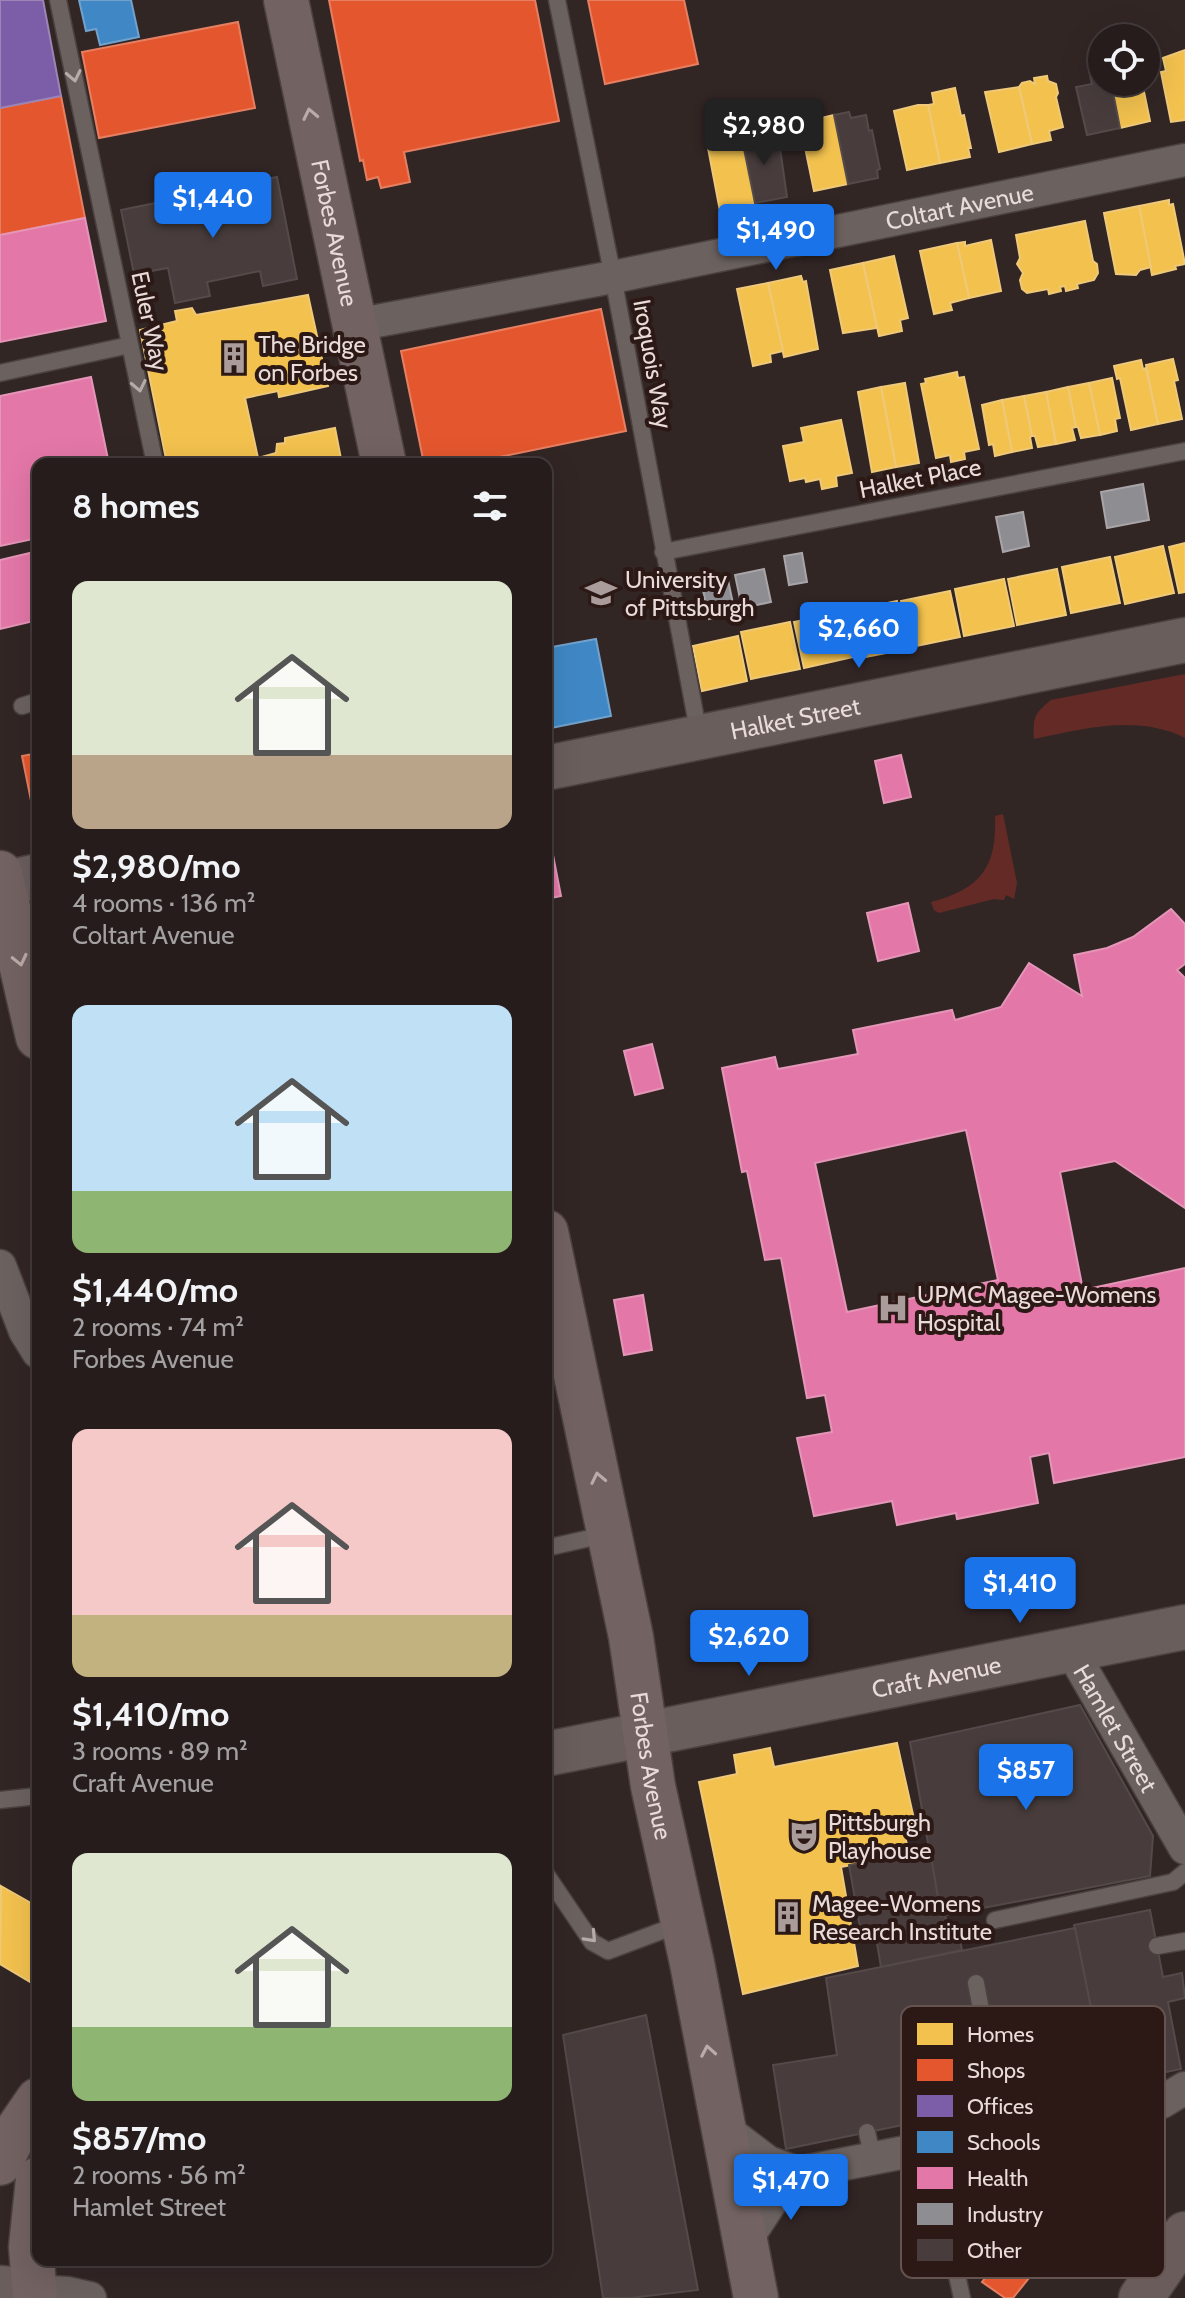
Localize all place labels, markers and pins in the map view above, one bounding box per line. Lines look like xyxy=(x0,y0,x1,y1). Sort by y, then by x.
pin: $2,980 xyxy=(699,99,829,167)
pin: $1,440 xyxy=(148,172,278,240)
pin: $1,490 xyxy=(711,204,841,272)
place label: The Bridge on Forbes xyxy=(258,330,366,387)
building icon: The Bridge on Forbes xyxy=(217,341,251,375)
place label: University of Pittsburgh xyxy=(625,565,755,622)
school or university icon: University of Pittsburgh xyxy=(584,576,618,610)
pin: $2,660 xyxy=(794,602,924,670)
place label: UPMC Magee-Womens Hospital xyxy=(917,1280,1157,1337)
hospital icon: UPMC Magee-Womens Hospital xyxy=(876,1291,910,1325)
pin: $1,410 xyxy=(955,1557,1085,1625)
pin: $2,620 xyxy=(684,1610,814,1678)
pin: $857 xyxy=(979,1744,1073,1812)
place label: Pittsburgh Playhouse xyxy=(828,1808,931,1865)
theatre icon: Pittsburgh Playhouse xyxy=(787,1819,821,1853)
place label: Magee-Womens Research Institute xyxy=(812,1889,992,1946)
building icon: Magee-Womens Research Institute xyxy=(771,1900,805,1934)
pin: $1,470 xyxy=(726,2154,856,2222)

